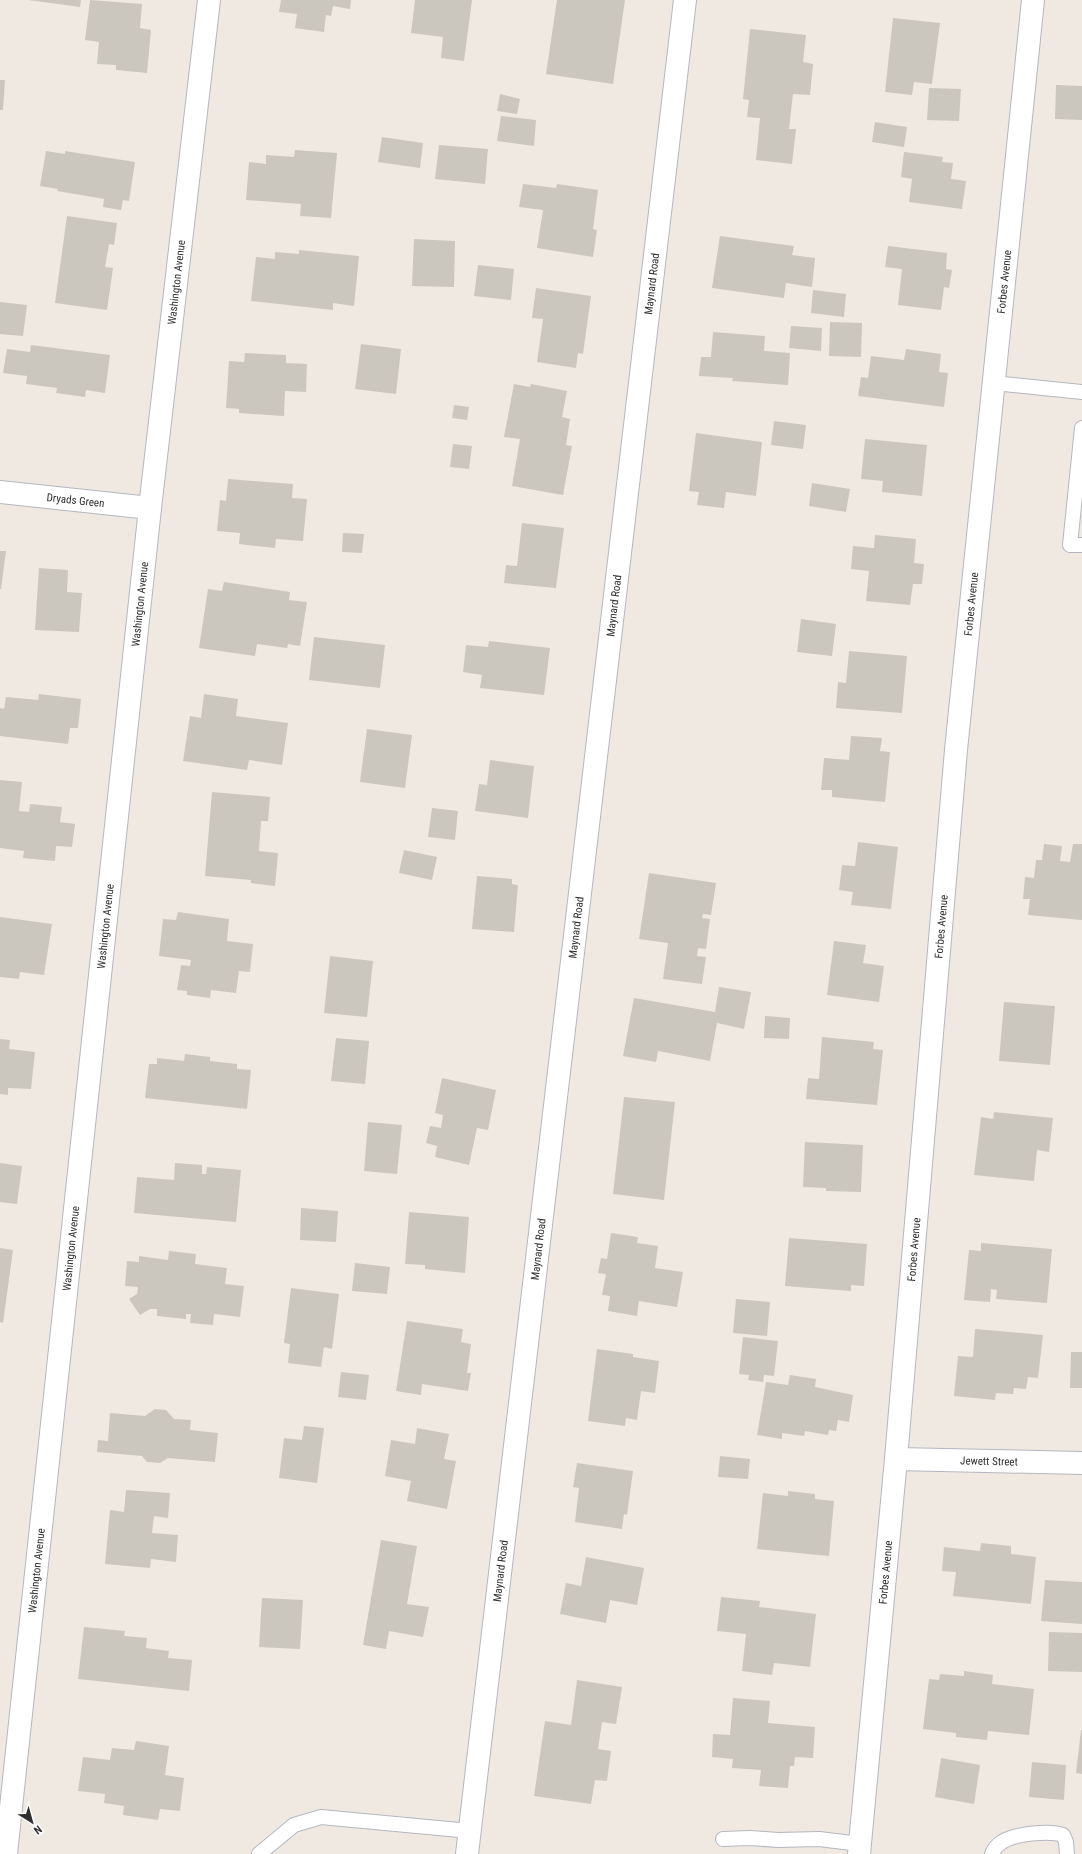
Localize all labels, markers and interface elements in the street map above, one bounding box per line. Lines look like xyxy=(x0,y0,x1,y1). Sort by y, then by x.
street label: Washington Avenue xyxy=(165,239,188,325)
street label: Forbes Avenue xyxy=(995,249,1014,314)
street label: Maynard Road xyxy=(642,252,662,315)
street label: Dryads Green xyxy=(46,491,105,510)
street label: Washington Avenue xyxy=(129,561,151,647)
street label: Forbes Avenue xyxy=(962,572,981,637)
street label: Maynard Road xyxy=(604,574,624,637)
street label: Washington Avenue xyxy=(95,883,117,969)
street label: Forbes Avenue xyxy=(932,894,951,959)
street label: Maynard Road xyxy=(566,896,587,959)
street label: Washington Avenue xyxy=(60,1205,82,1292)
street label: Forbes Avenue xyxy=(905,1217,923,1282)
street label: Maynard Road xyxy=(529,1218,549,1281)
street label: Jewett Street xyxy=(960,1454,1018,1469)
street label: Washington Avenue xyxy=(26,1528,48,1614)
street label: Maynard Road xyxy=(491,1539,511,1603)
street label: Forbes Avenue xyxy=(876,1540,895,1605)
north arrow xyxy=(12,1802,52,1842)
text: N xyxy=(31,1822,44,1837)

